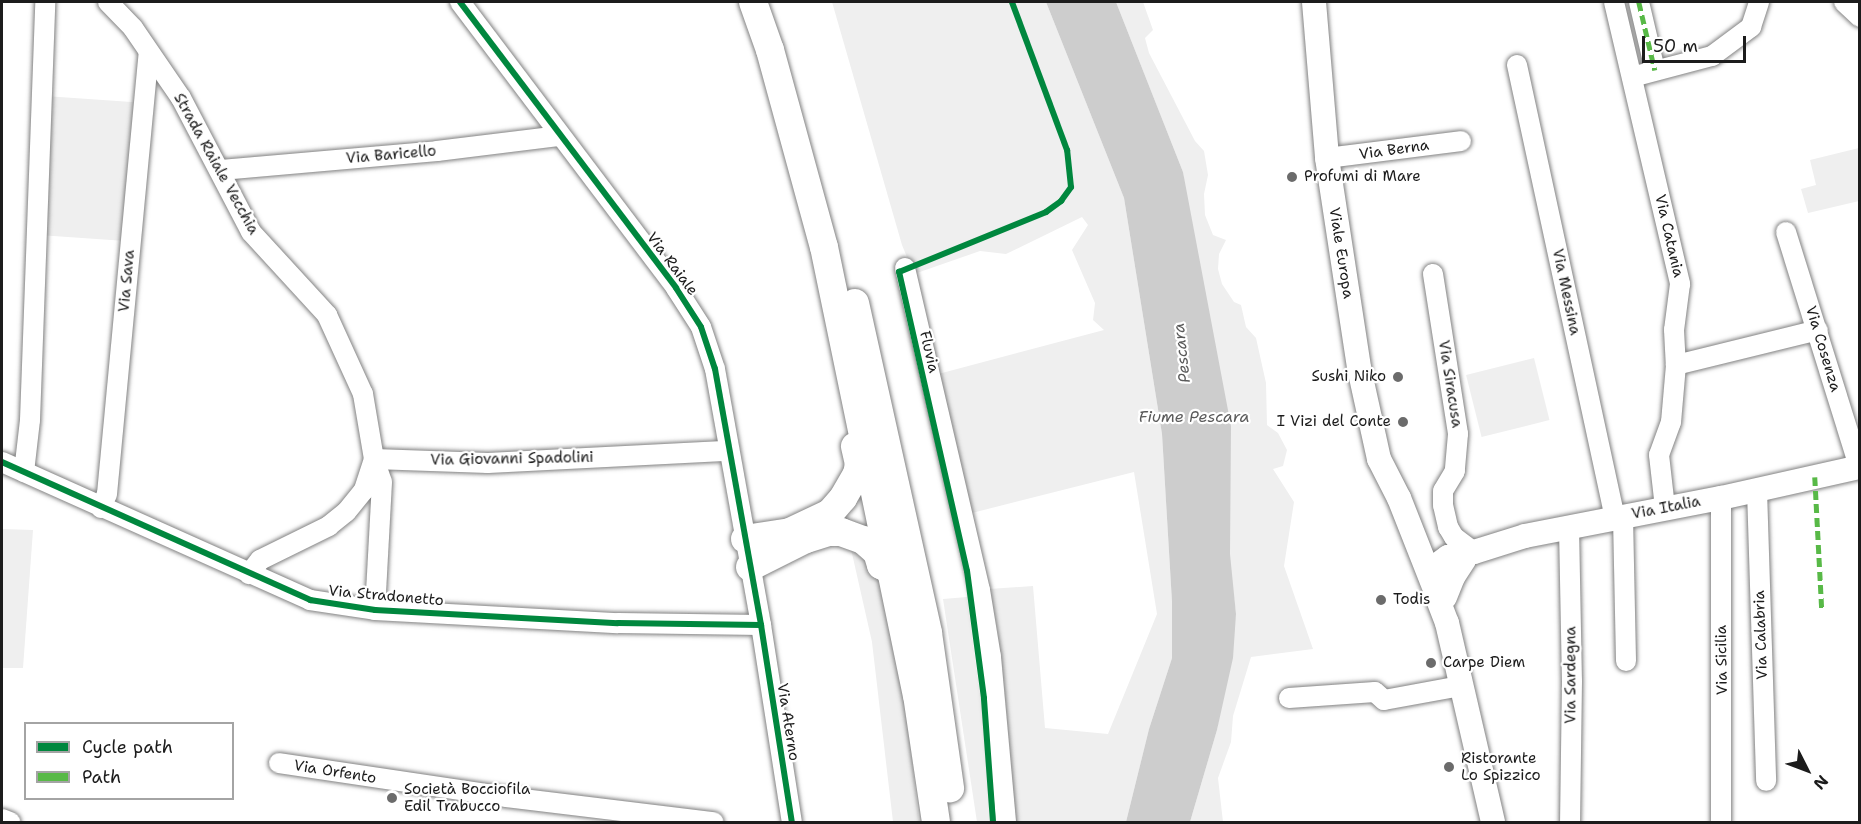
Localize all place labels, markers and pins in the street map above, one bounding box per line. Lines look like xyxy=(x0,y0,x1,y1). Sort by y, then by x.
place label: Profumi di Mare xyxy=(1304,168,1421,186)
marker: Profumi di Mare xyxy=(1285,170,1299,184)
place label: Sushi Niko xyxy=(1311,368,1386,386)
marker: Sushi Niko xyxy=(1391,370,1405,384)
place label: I Vizi del Conte xyxy=(1277,413,1391,431)
marker: I Vizi del Conte xyxy=(1396,415,1410,429)
place label: Todis xyxy=(1393,591,1430,609)
marker: Todis xyxy=(1374,593,1388,607)
place label: Carpe Diem xyxy=(1443,654,1525,672)
marker: Carpe Diem xyxy=(1424,656,1438,670)
place label: Ristorante Lo Spizzico xyxy=(1461,749,1541,784)
marker: Ristorante Lo Spizzico xyxy=(1442,760,1456,774)
place label: Società Bocciofila Edil Trabucco xyxy=(404,780,530,815)
marker: Società Bocciofila Edil Trabucco xyxy=(385,791,399,805)

